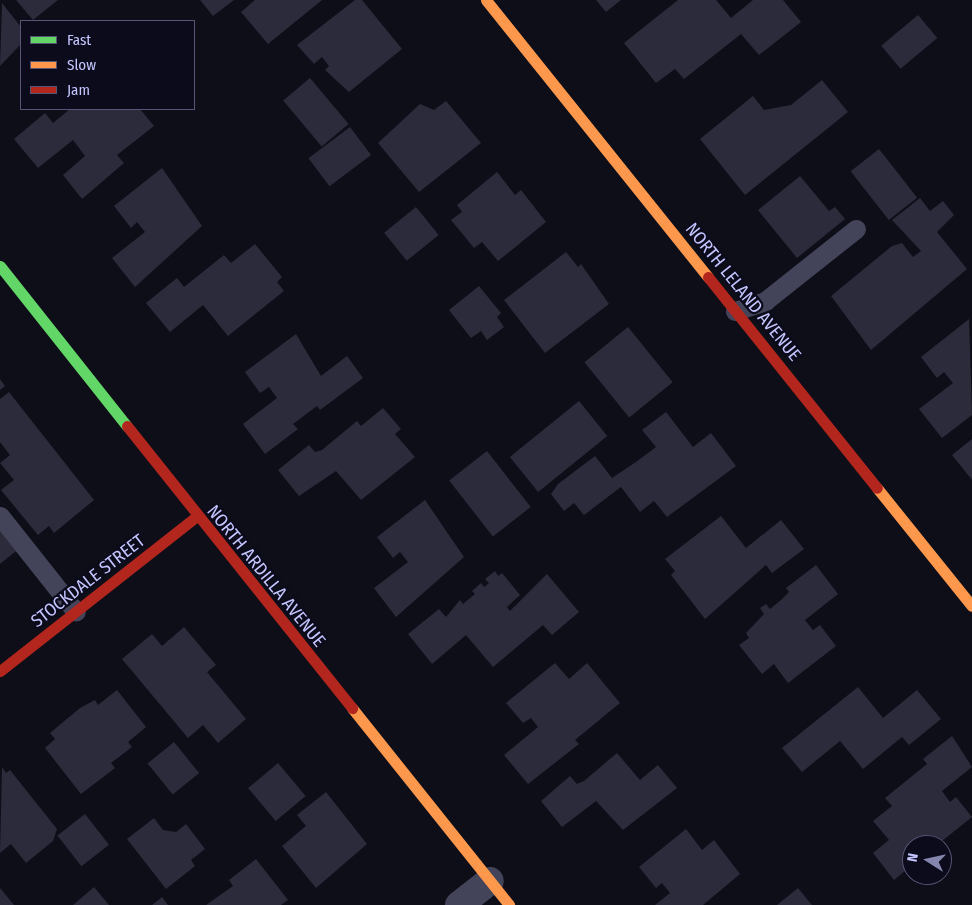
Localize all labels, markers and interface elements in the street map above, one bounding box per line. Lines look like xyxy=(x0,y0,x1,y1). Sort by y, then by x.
legend xyxy=(20,20,195,110)
text: Fast xyxy=(67,31,91,49)
text: Slow xyxy=(67,56,96,74)
text: Jam xyxy=(67,81,90,99)
street label: NORTH LELAND AVENUE xyxy=(681,219,805,365)
street label: NORTH ARDILLA AVENUE xyxy=(202,501,330,651)
street label: STOCKDALE STREET xyxy=(27,530,149,632)
north arrow xyxy=(902,835,952,885)
text: N xyxy=(904,852,922,863)

